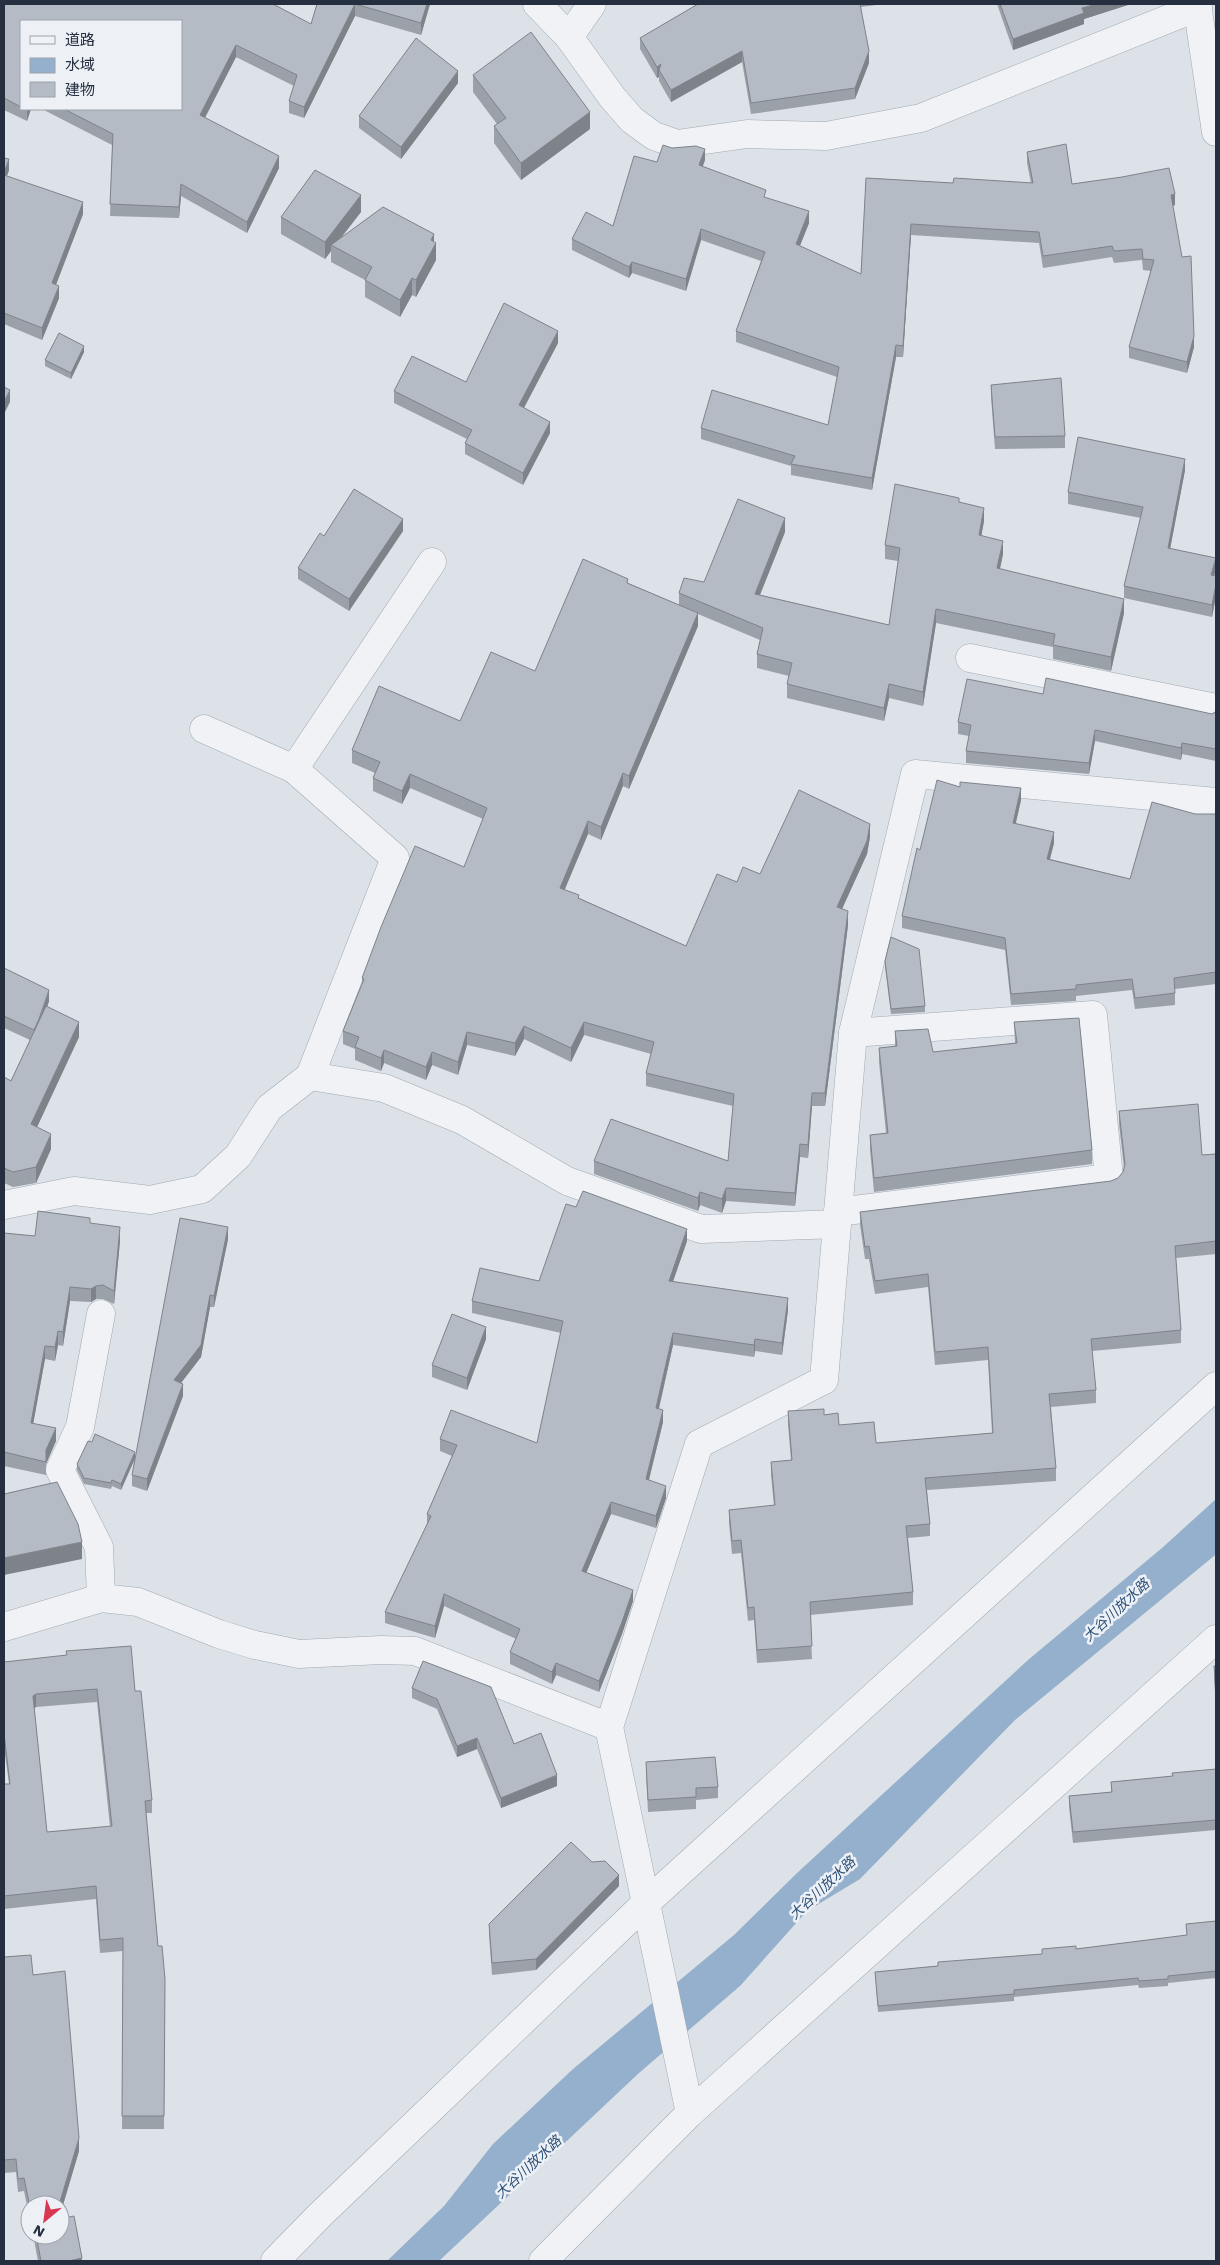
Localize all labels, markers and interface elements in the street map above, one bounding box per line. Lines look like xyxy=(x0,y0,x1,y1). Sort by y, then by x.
legend xyxy=(20,20,182,110)
text: 道路 xyxy=(65,31,95,49)
text: 水域 xyxy=(65,56,95,74)
text: 建物 xyxy=(65,81,95,99)
water label: 大谷川放水路 xyxy=(1080,1575,1153,1644)
water label: 大谷川放水路 xyxy=(786,1853,859,1922)
water label: 大谷川放水路 xyxy=(492,2132,565,2201)
north arrow xyxy=(20,2195,70,2245)
text: N xyxy=(30,2222,47,2241)

